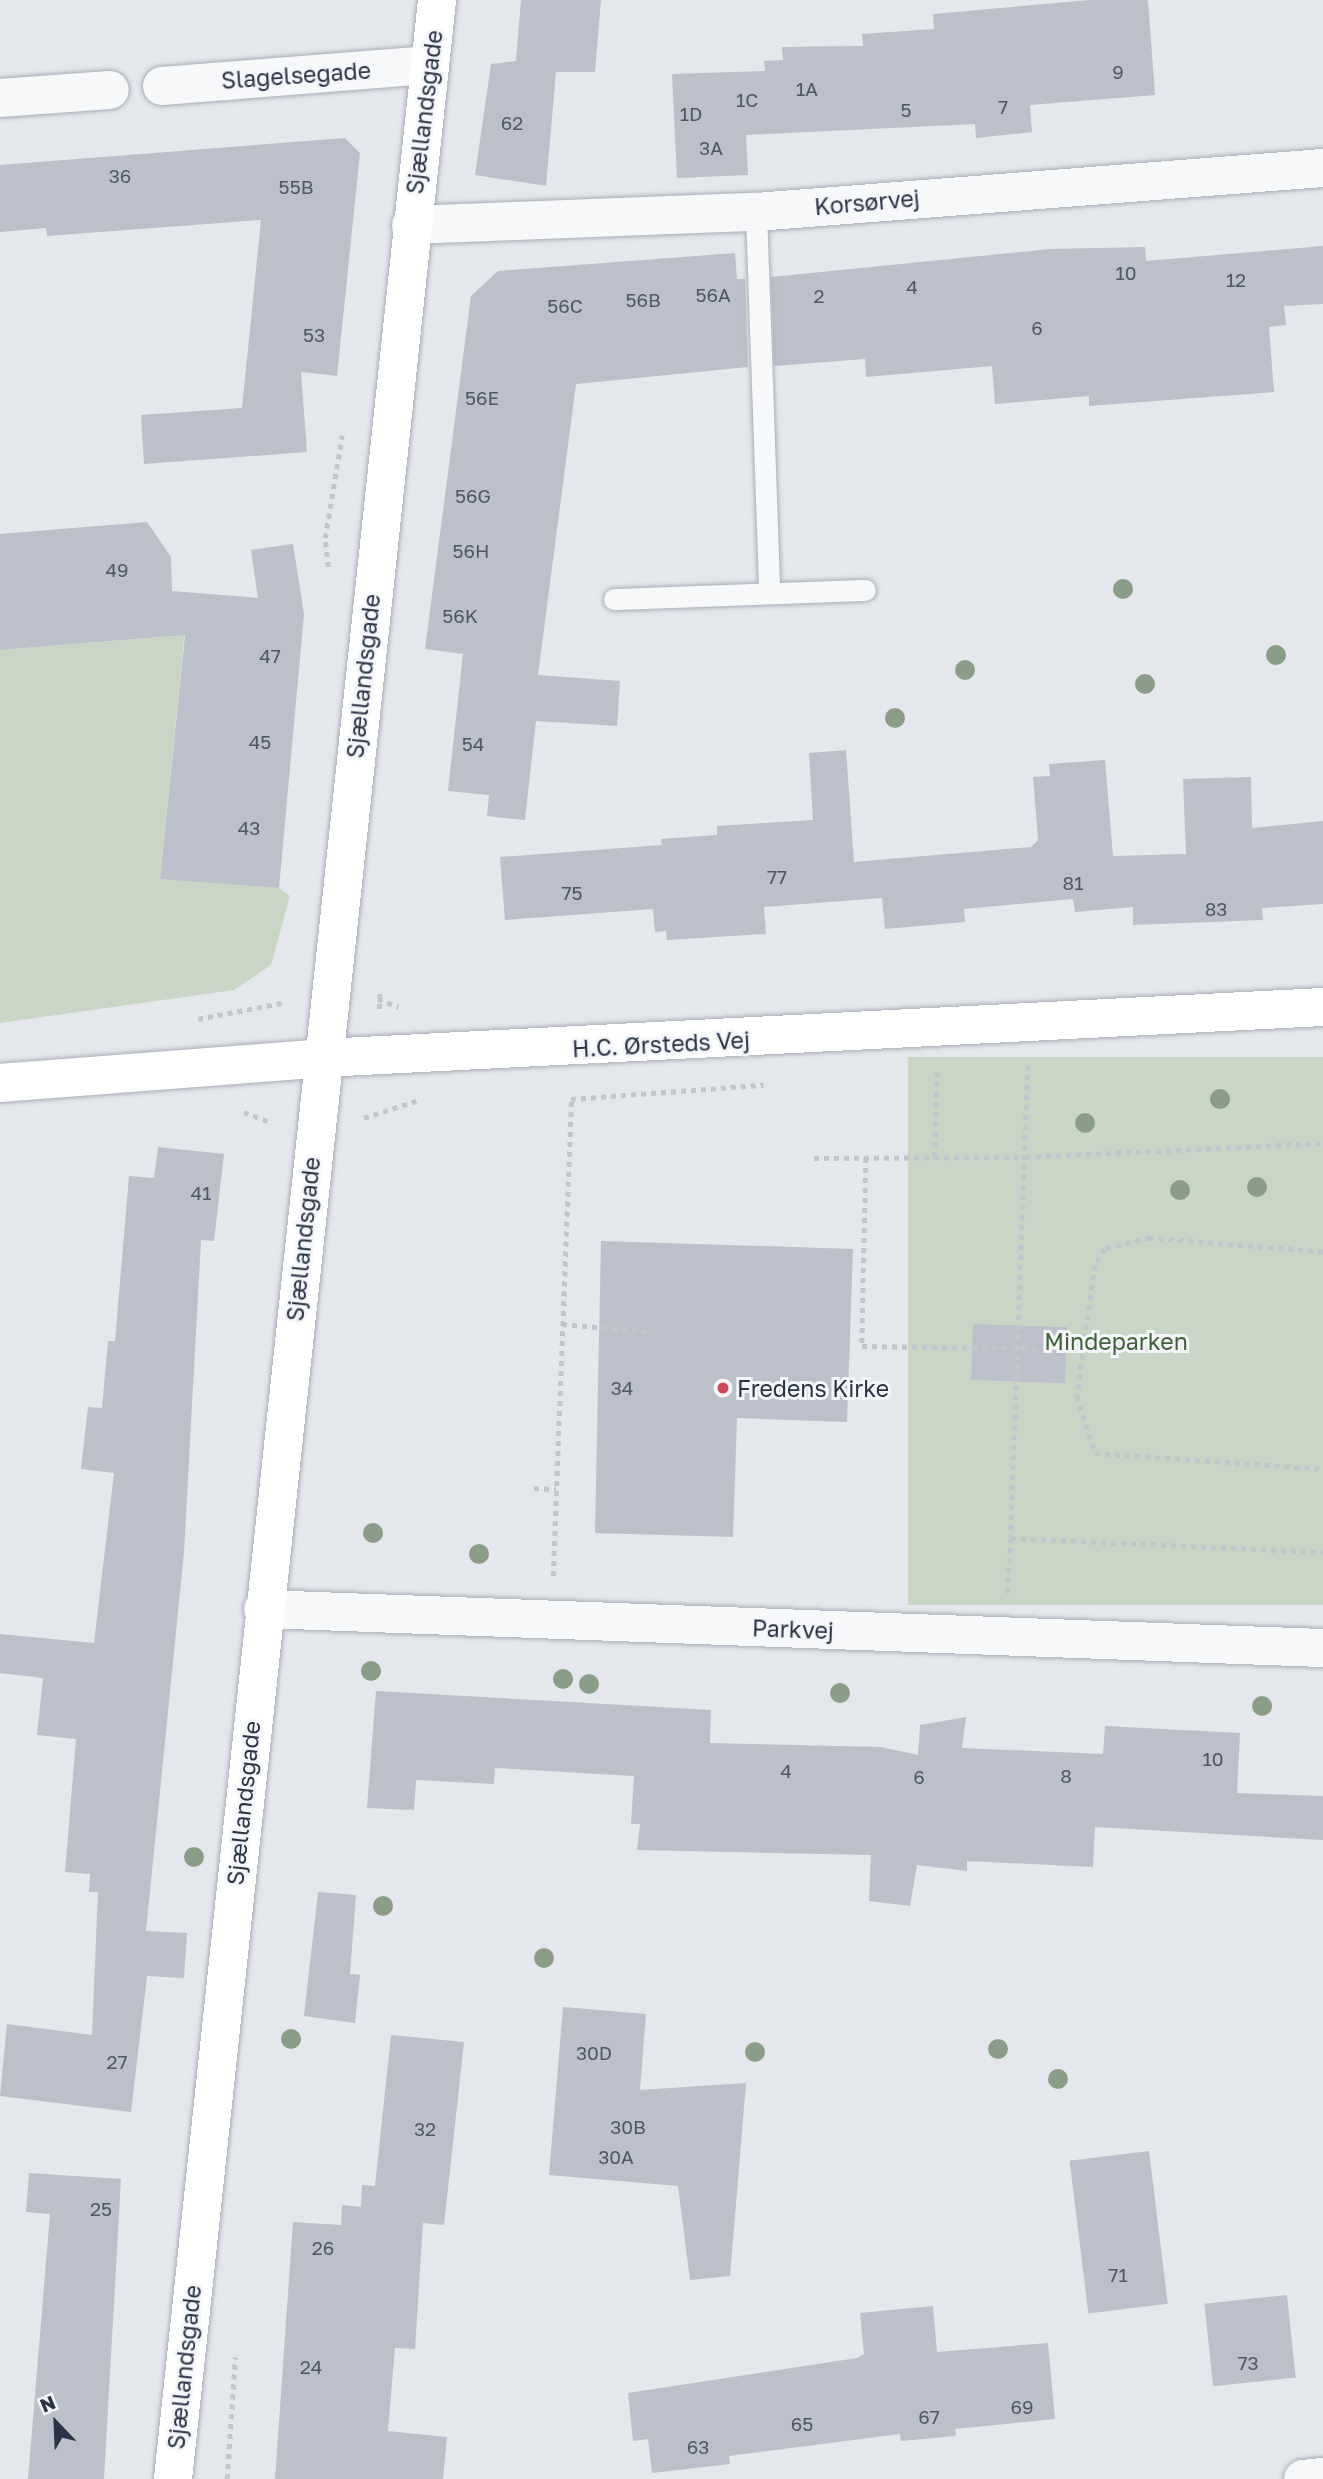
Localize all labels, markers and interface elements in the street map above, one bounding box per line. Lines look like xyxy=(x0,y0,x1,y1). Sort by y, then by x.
street label: Sjællandsgade xyxy=(400,28,448,196)
street label: Slagelsegade xyxy=(220,56,372,94)
house number: 9 xyxy=(1112,61,1124,83)
house number: 1A xyxy=(796,78,818,100)
house number: 1C xyxy=(736,89,758,111)
house number: 7 xyxy=(998,96,1008,118)
house number: 5 xyxy=(900,99,912,121)
house number: 1D xyxy=(680,103,702,125)
house number: 62 xyxy=(501,112,523,134)
house number: 3A xyxy=(699,137,723,159)
house number: 36 xyxy=(109,165,131,187)
house number: 55B xyxy=(279,176,313,198)
street label: Korsørvej xyxy=(813,184,921,220)
house number: 10 xyxy=(1116,262,1136,284)
house number: 12 xyxy=(1226,269,1246,291)
house number: 4 xyxy=(906,276,918,298)
house number: 56A xyxy=(695,284,731,306)
house number: 2 xyxy=(813,285,825,307)
house number: 56B xyxy=(625,289,661,311)
house number: 56C xyxy=(547,295,583,317)
house number: 6 xyxy=(1031,317,1043,339)
house number: 53 xyxy=(303,324,325,346)
house number: 56E xyxy=(465,387,499,409)
house number: 56G xyxy=(455,485,491,507)
house number: 56H xyxy=(453,540,489,562)
house number: 49 xyxy=(105,559,129,581)
street label: Sjællandsgade xyxy=(341,592,385,760)
house number: 56K xyxy=(442,605,478,627)
house number: 47 xyxy=(259,645,281,667)
house number: 45 xyxy=(249,731,271,753)
house number: 54 xyxy=(462,733,484,755)
house number: 43 xyxy=(238,817,260,839)
house number: 77 xyxy=(767,866,787,888)
house number: 81 xyxy=(1063,872,1083,894)
house number: 75 xyxy=(561,882,583,904)
house number: 83 xyxy=(1205,898,1227,920)
street label: H.C. Ørsteds Vej xyxy=(571,1026,751,1062)
street label: Sjællandsgade xyxy=(281,1155,325,1323)
house number: 41 xyxy=(191,1182,211,1204)
park label: Mindeparken xyxy=(1044,1327,1188,1355)
place label: Fredens Kirke xyxy=(737,1374,889,1402)
house number: 34 xyxy=(611,1377,633,1399)
marker: Fredens Kirke xyxy=(715,1380,731,1396)
street label: Parkvej xyxy=(752,1614,834,1644)
street label: Sjællandsgade xyxy=(221,1719,265,1887)
house number: 10 xyxy=(1203,1748,1223,1770)
house number: 4 xyxy=(780,1760,792,1782)
house number: 8 xyxy=(1060,1765,1072,1787)
house number: 6 xyxy=(913,1766,925,1788)
house number: 30D xyxy=(576,2042,612,2064)
house number: 27 xyxy=(106,2051,128,2073)
house number: 30B xyxy=(610,2116,646,2138)
house number: 32 xyxy=(414,2118,436,2140)
house number: 30A xyxy=(598,2146,634,2168)
house number: 25 xyxy=(90,2198,112,2220)
house number: 26 xyxy=(312,2237,334,2259)
house number: 71 xyxy=(1108,2264,1128,2286)
street label: Sjællandsgade xyxy=(162,2283,206,2451)
house number: 73 xyxy=(1237,2352,1259,2374)
house number: 24 xyxy=(300,2356,322,2378)
north arrow xyxy=(21,2388,91,2458)
text: N xyxy=(36,2390,59,2417)
house number: 69 xyxy=(1011,2396,1033,2418)
house number: 67 xyxy=(918,2406,940,2428)
house number: 65 xyxy=(791,2413,813,2435)
house number: 63 xyxy=(687,2436,709,2458)

